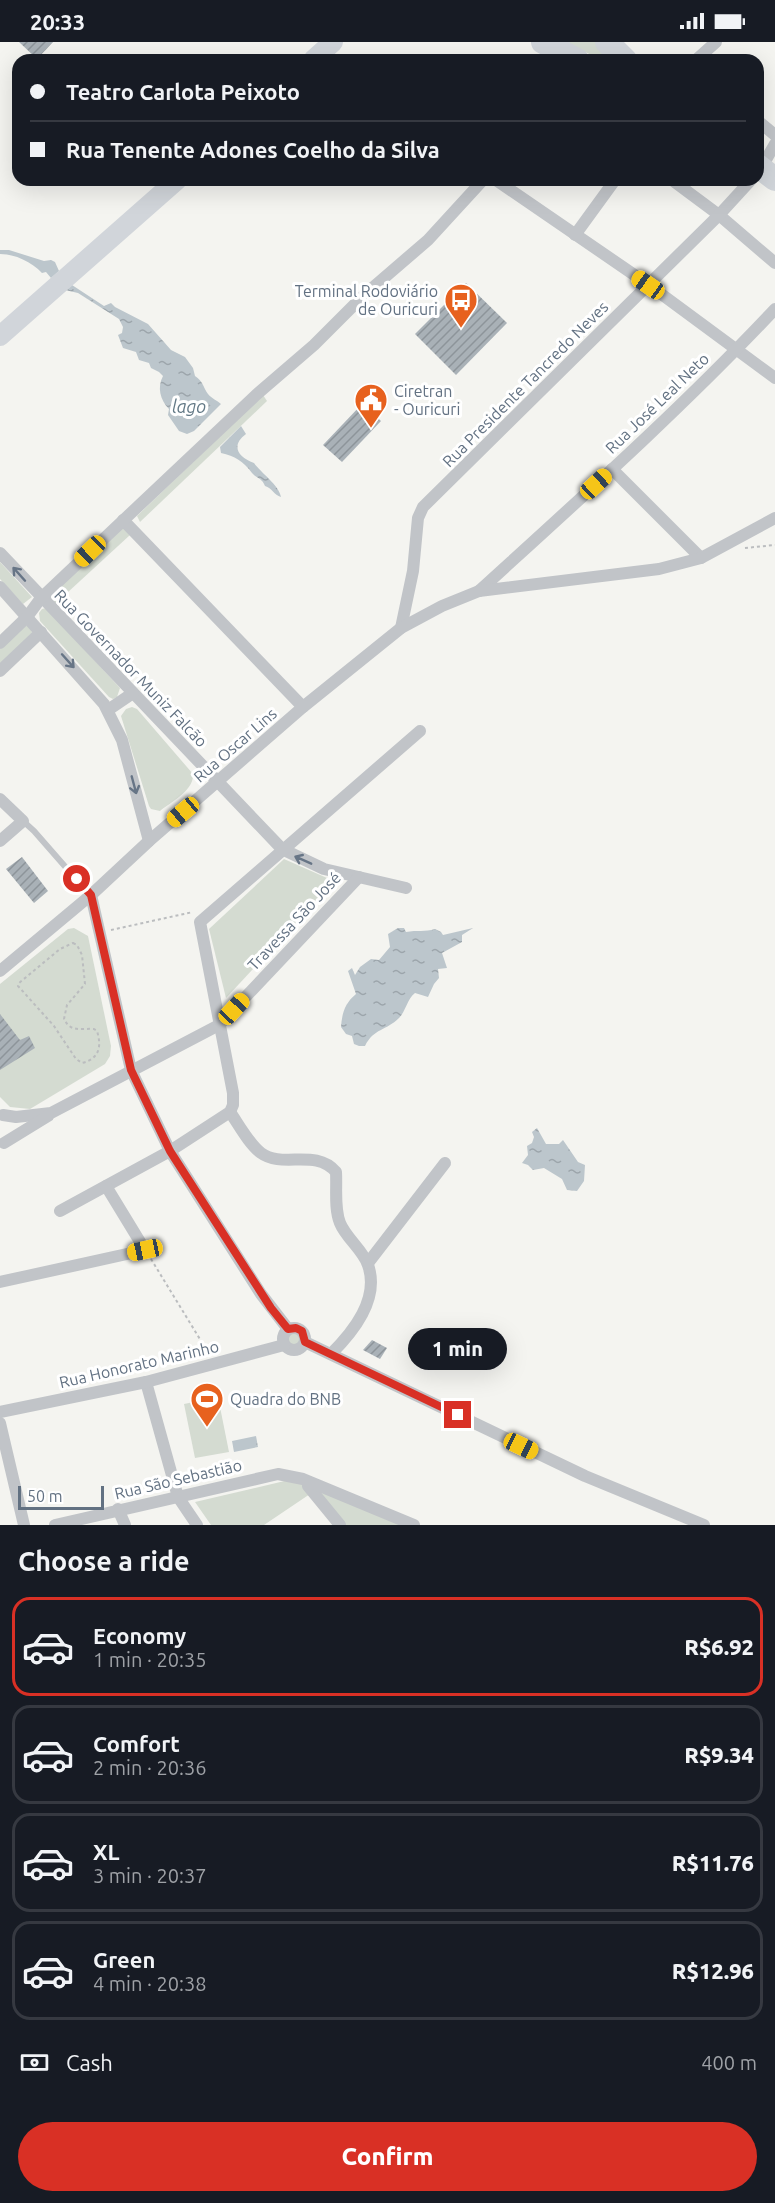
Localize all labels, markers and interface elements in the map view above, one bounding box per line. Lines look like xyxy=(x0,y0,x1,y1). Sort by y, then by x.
text: 20:33 xyxy=(30,9,85,34)
text: Teatro Carlota Peixoto xyxy=(66,79,300,104)
text: Rua Tenente Adones Coelho da Silva xyxy=(66,137,440,162)
car xyxy=(628,267,668,303)
place label: Terminal Rodoviário de Ouricuri xyxy=(295,282,438,318)
bus stop icon: Terminal Rodoviário de Ouricuri xyxy=(443,282,479,329)
street label: Rua Presidente Tancredo Neves xyxy=(439,298,611,470)
street label: Rua José Leal Neto xyxy=(602,349,712,457)
public building icon: Ciretran - Ouricuri xyxy=(353,382,389,429)
place label: Ciretran - Ouricuri xyxy=(394,382,460,418)
water label: lago xyxy=(172,396,206,416)
car xyxy=(577,465,615,503)
car xyxy=(71,532,109,570)
one-way arrow xyxy=(12,566,26,581)
street label: Rua Governador Muniz Falcão xyxy=(51,586,211,750)
one-way arrow xyxy=(61,653,75,668)
street label: Rua Oscar Lins xyxy=(190,704,280,786)
one-way arrow xyxy=(128,775,140,794)
car xyxy=(163,794,203,830)
one-way arrow xyxy=(295,854,313,865)
route start xyxy=(63,865,90,892)
street label: Travessa São José xyxy=(244,868,344,974)
car xyxy=(215,990,253,1028)
car xyxy=(126,1237,164,1263)
callout: 1 min xyxy=(408,1328,508,1370)
street label: Rua Honorato Marinho xyxy=(57,1337,221,1391)
text: 1 min xyxy=(432,1337,483,1360)
sports icon: Quadra do BNB xyxy=(189,1381,225,1428)
place label: Quadra do BNB xyxy=(230,1390,341,1408)
route end xyxy=(444,1401,471,1428)
car xyxy=(501,1430,541,1462)
street label: Rua São Sebastião xyxy=(113,1456,243,1502)
scale bar xyxy=(18,1483,104,1510)
text: 50 m xyxy=(27,1487,63,1505)
text: Choose a ride xyxy=(18,1546,190,1576)
icon: car xyxy=(21,1620,75,1674)
text: Economy xyxy=(93,1623,186,1648)
text: R$6.92 xyxy=(684,1634,754,1659)
text: 1 min · 20:35 xyxy=(93,1648,207,1671)
icon: car xyxy=(21,1728,75,1782)
text: Comfort xyxy=(93,1731,180,1756)
text: R$9.34 xyxy=(684,1742,754,1767)
text: 2 min · 20:36 xyxy=(93,1756,207,1779)
icon: car xyxy=(21,1836,75,1890)
text: XL xyxy=(93,1839,120,1864)
text: R$11.76 xyxy=(672,1850,754,1875)
text: 3 min · 20:37 xyxy=(93,1864,207,1887)
icon: car xyxy=(21,1944,75,1998)
text: Green xyxy=(93,1947,155,1972)
text: R$12.96 xyxy=(672,1958,754,1983)
text: 4 min · 20:38 xyxy=(93,1972,207,1995)
icon: cash xyxy=(18,2046,51,2079)
text: Cash xyxy=(66,2050,113,2075)
text: 400 m xyxy=(701,2051,757,2074)
button: Confirm xyxy=(18,2122,757,2191)

